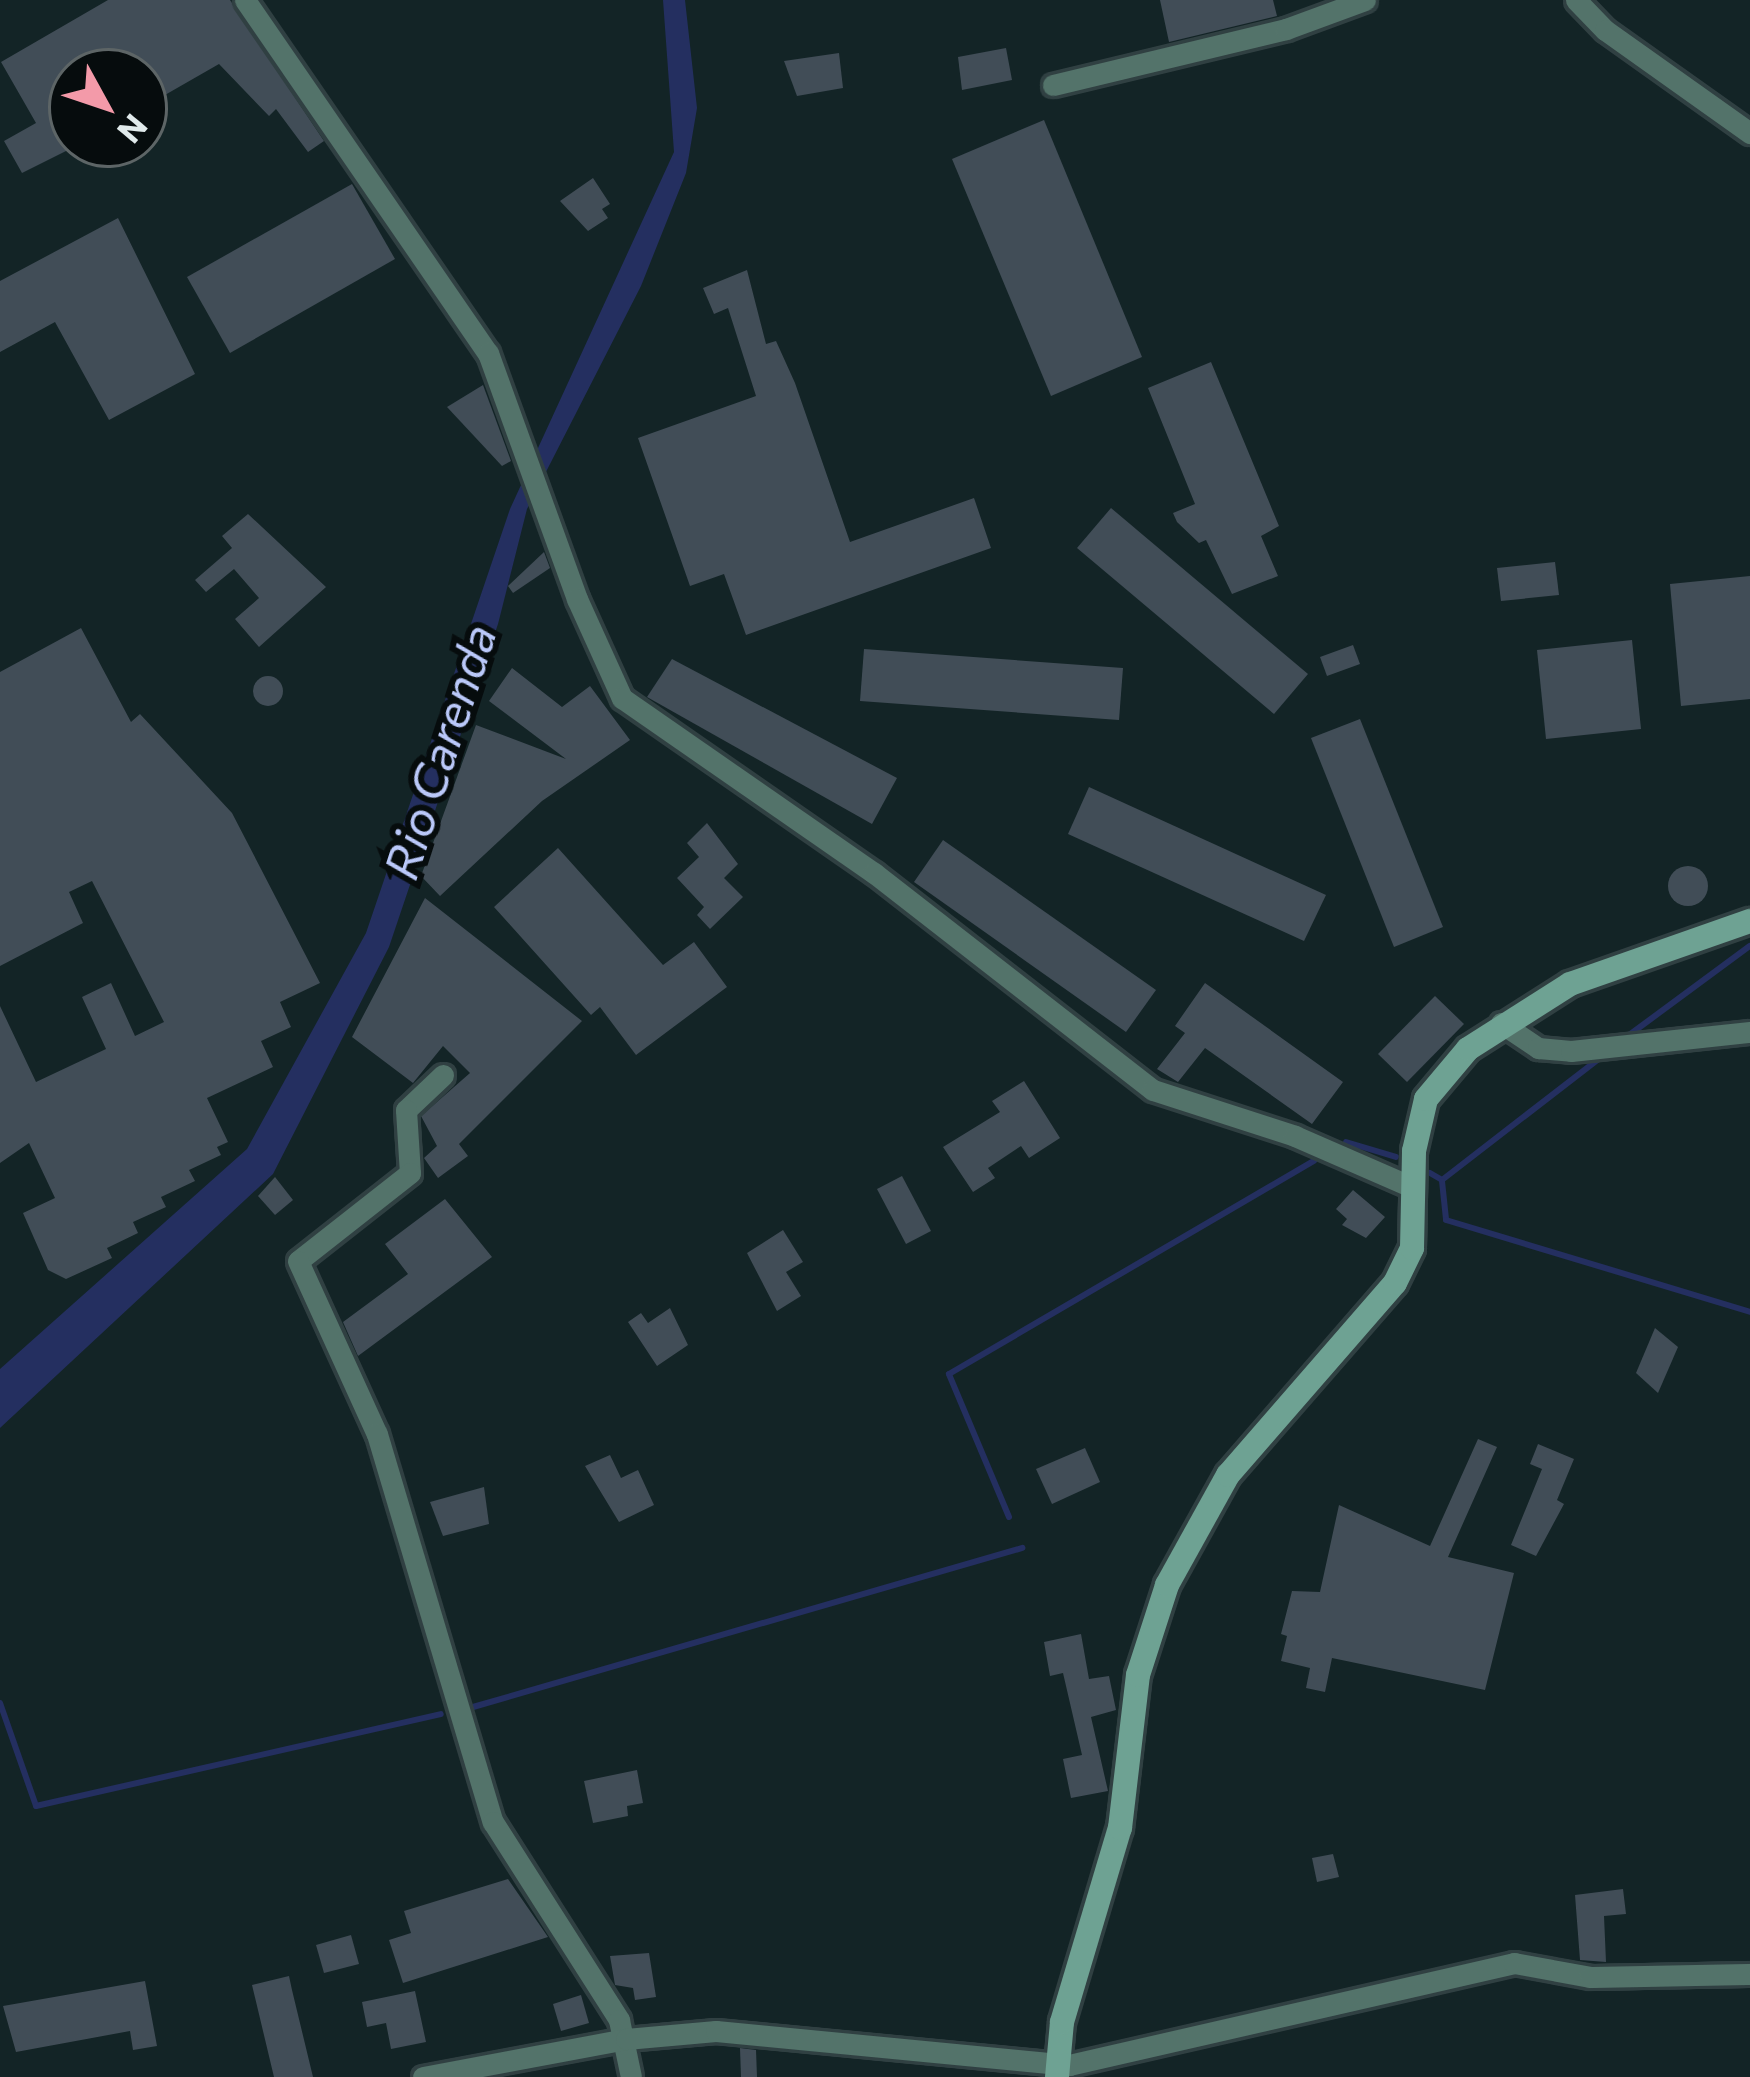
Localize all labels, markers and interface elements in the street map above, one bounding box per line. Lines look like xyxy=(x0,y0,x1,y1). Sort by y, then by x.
north arrow xyxy=(48,48,168,168)
text: N xyxy=(110,107,157,152)
water label: Rio Carenda xyxy=(370,616,506,886)

